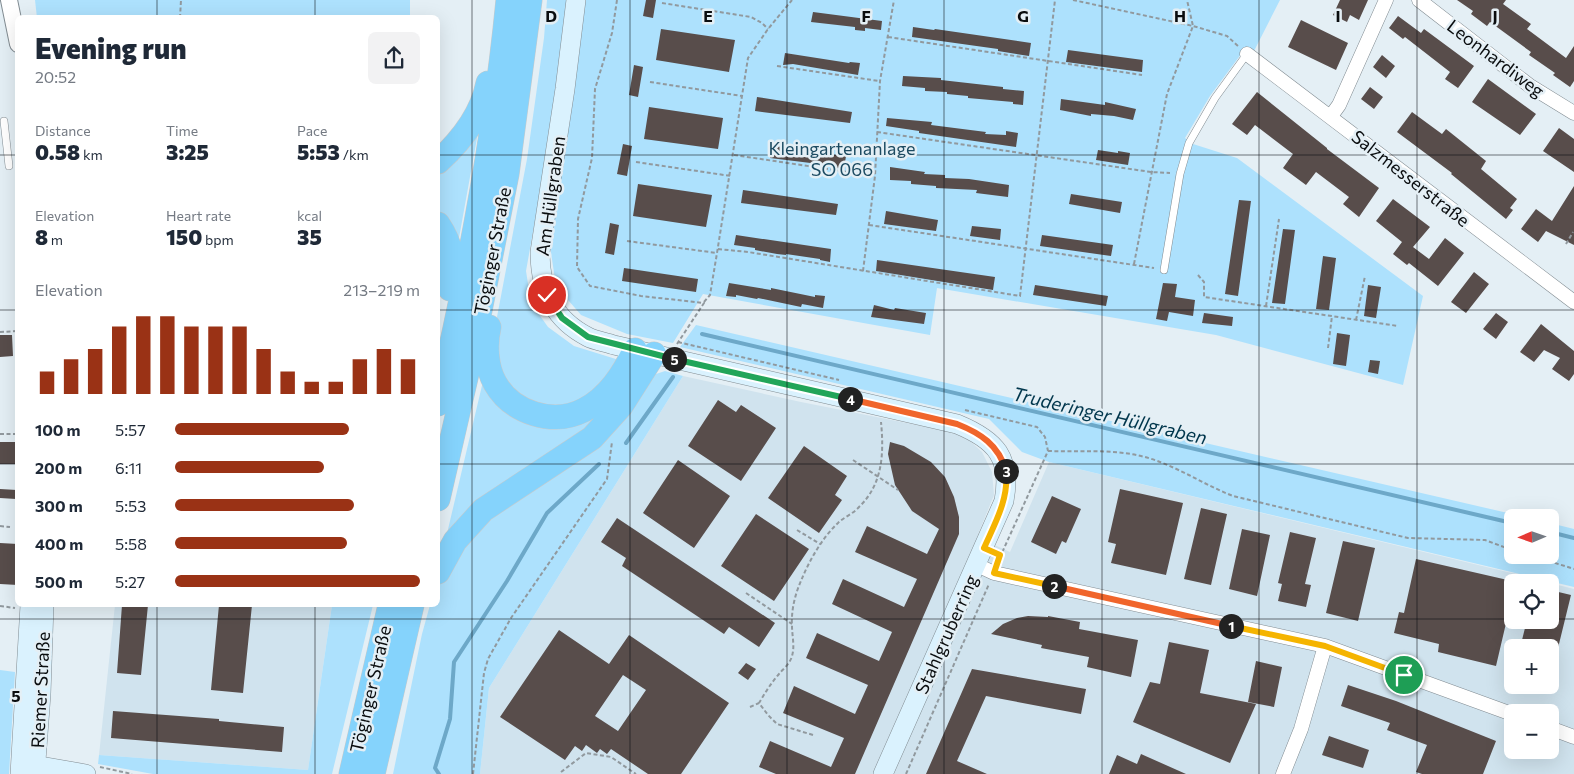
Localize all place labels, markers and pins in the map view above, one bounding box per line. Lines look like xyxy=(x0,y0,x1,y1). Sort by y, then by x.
pin xyxy=(526,274,568,316)
pin: 5 xyxy=(662,346,686,372)
pin: 4 xyxy=(838,386,862,412)
pin: 3 xyxy=(994,458,1018,484)
pin: 2 xyxy=(1042,574,1066,598)
pin: 1 xyxy=(1218,614,1244,638)
pin xyxy=(1383,654,1425,696)

